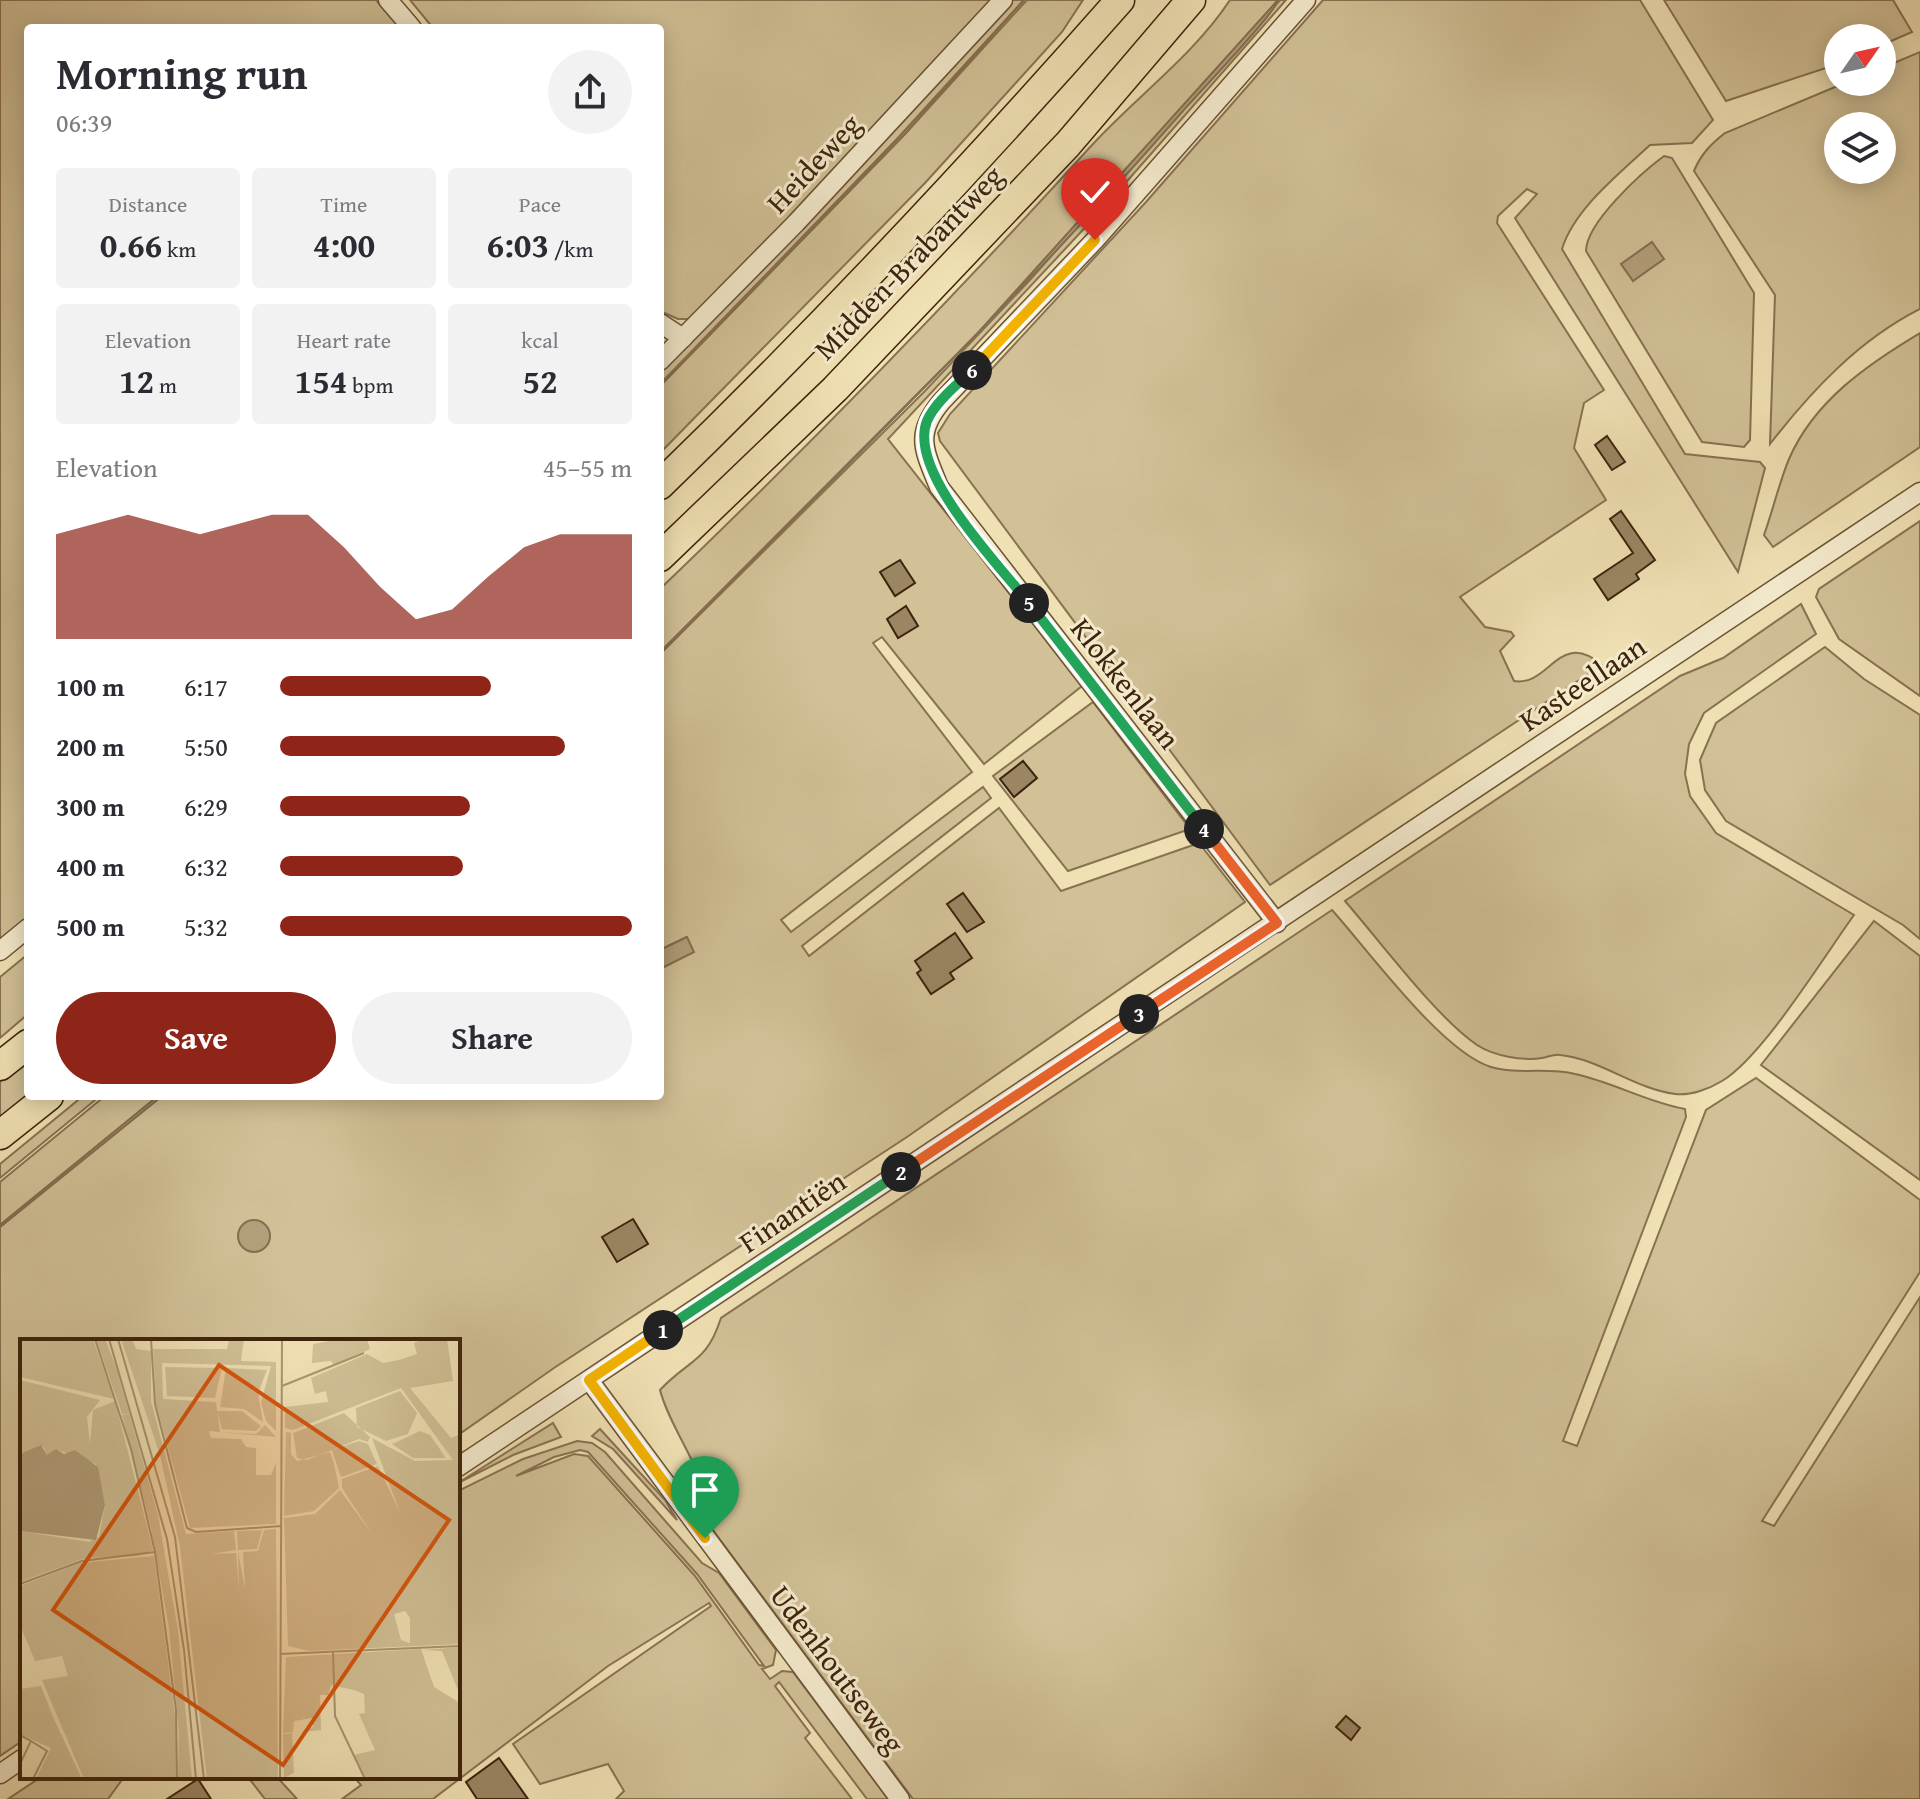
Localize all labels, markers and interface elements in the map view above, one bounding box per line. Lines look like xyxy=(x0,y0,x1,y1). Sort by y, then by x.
north arrow xyxy=(1824,24,1896,96)
map controls xyxy=(1824,24,1896,184)
text: Morning run xyxy=(56,41,307,105)
button: share xyxy=(548,50,632,134)
text: 06:39 xyxy=(56,103,112,142)
street label: Heideweg xyxy=(755,103,871,223)
button: layers xyxy=(1824,112,1896,184)
street label: Midden-Brabantweg xyxy=(803,154,1013,369)
pin xyxy=(1061,158,1129,240)
icon: check xyxy=(1073,170,1117,214)
text: Distance xyxy=(109,188,187,220)
text: Time xyxy=(321,188,367,220)
text: Pace xyxy=(519,188,561,220)
text: 0.66 xyxy=(100,220,162,269)
text: 4:00 xyxy=(313,220,375,269)
text: 6:03 xyxy=(487,220,549,269)
text: km xyxy=(162,233,196,265)
text: /km xyxy=(549,233,593,265)
text: Elevation xyxy=(105,324,191,356)
text: Heart rate xyxy=(297,324,391,356)
text: kcal xyxy=(521,324,559,356)
pin: 6 xyxy=(952,350,992,390)
text: 6 xyxy=(966,354,978,386)
text: 12 xyxy=(119,356,154,405)
text: 154 xyxy=(295,356,347,405)
text: 52 xyxy=(522,356,558,405)
text: m xyxy=(154,369,177,401)
text: bpm xyxy=(347,369,393,401)
text: Elevation xyxy=(56,448,158,487)
text: 45–55 m xyxy=(543,448,632,487)
pin: 5 xyxy=(1009,583,1049,623)
text: 5 xyxy=(1023,587,1035,619)
street label: Klokkenlaan xyxy=(1061,608,1191,758)
street label: Kasteellaan xyxy=(1510,624,1654,742)
text: 100 m xyxy=(56,667,124,706)
text: 6:17 xyxy=(184,667,228,706)
text: 200 m xyxy=(56,727,124,766)
text: 5:50 xyxy=(184,727,228,766)
text: 300 m xyxy=(56,787,124,826)
text: 6:29 xyxy=(184,787,228,826)
pin: 4 xyxy=(1184,809,1224,849)
text: 4 xyxy=(1198,813,1210,845)
text: 400 m xyxy=(56,847,124,886)
text: 6:32 xyxy=(184,847,228,886)
text: 500 m xyxy=(56,907,124,946)
text: 5:32 xyxy=(184,907,228,946)
button: Save xyxy=(56,992,336,1084)
button: Share xyxy=(352,992,632,1084)
pin: 3 xyxy=(1119,994,1159,1034)
text: 3 xyxy=(1133,998,1145,1030)
pin: 2 xyxy=(881,1152,921,1192)
text: 2 xyxy=(895,1156,907,1188)
street label: Finantiën xyxy=(730,1159,855,1263)
pin: 1 xyxy=(643,1310,683,1350)
text: 1 xyxy=(657,1314,669,1346)
inset map xyxy=(20,1339,460,1779)
pin xyxy=(671,1456,739,1538)
icon: arrive xyxy=(683,1468,727,1512)
street label: Udenhoutseweg xyxy=(760,1575,916,1763)

